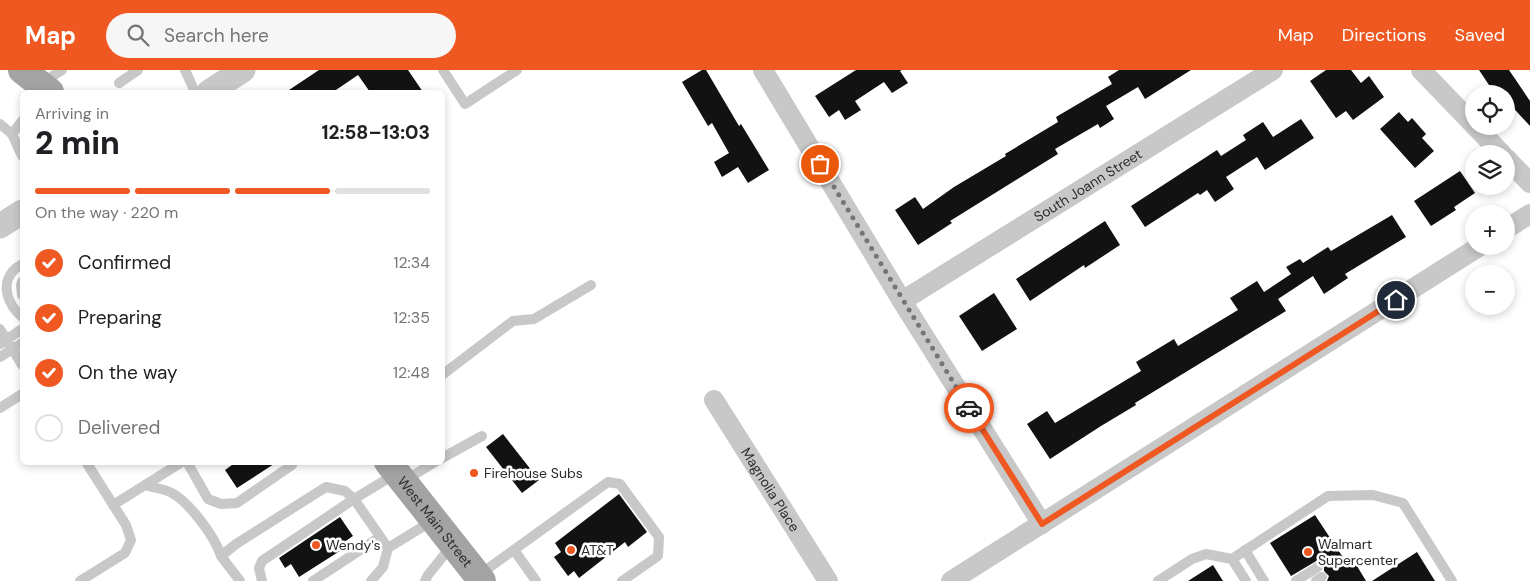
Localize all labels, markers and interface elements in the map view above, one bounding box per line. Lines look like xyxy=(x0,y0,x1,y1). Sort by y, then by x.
search box xyxy=(106,13,456,58)
text: Map xyxy=(25,20,76,51)
icon: search xyxy=(124,21,152,49)
text: Search here xyxy=(164,23,269,48)
text: Map xyxy=(1278,23,1314,47)
text: Directions xyxy=(1342,23,1427,47)
text: Saved xyxy=(1455,23,1505,47)
map controls xyxy=(1465,85,1515,315)
button: locate xyxy=(1465,85,1515,135)
text: Arriving in xyxy=(35,103,109,124)
text: 12:58–13:03 xyxy=(322,120,430,145)
text: 2 min xyxy=(35,122,120,164)
pin xyxy=(799,143,841,185)
street label: South Joann Street xyxy=(1030,145,1145,226)
button: layers xyxy=(1465,145,1515,195)
icon: bag xyxy=(806,150,834,178)
text: On the way · 220 m xyxy=(35,202,178,223)
button: + xyxy=(1465,205,1515,255)
icon: check xyxy=(35,249,63,277)
text: Confirmed xyxy=(78,250,171,275)
text: 12:34 xyxy=(393,252,430,273)
button: − xyxy=(1465,265,1515,315)
pin xyxy=(1375,279,1417,321)
icon: home xyxy=(1382,286,1410,314)
icon: check xyxy=(35,304,63,332)
text: Preparing xyxy=(78,305,162,330)
text: 12:35 xyxy=(393,307,430,328)
icon: check xyxy=(35,359,63,387)
text: On the way xyxy=(78,360,178,385)
text: 12:48 xyxy=(393,362,430,383)
courier xyxy=(944,383,994,433)
icon: car xyxy=(955,394,983,422)
text: Delivered xyxy=(78,415,160,440)
street label: Magnolia Place xyxy=(737,444,804,535)
place label: Firehouse Subs xyxy=(484,464,583,482)
marker: Firehouse Subs xyxy=(468,467,480,479)
street label: West Main Street xyxy=(394,472,477,571)
place label: Walmart Supercenter xyxy=(1318,535,1398,569)
place label: Wendy's xyxy=(326,536,381,554)
marker: Wendy's xyxy=(310,539,322,551)
place label: AT&T xyxy=(581,541,614,559)
marker: AT&T xyxy=(565,544,577,556)
marker: Walmart Supercenter xyxy=(1302,546,1314,558)

